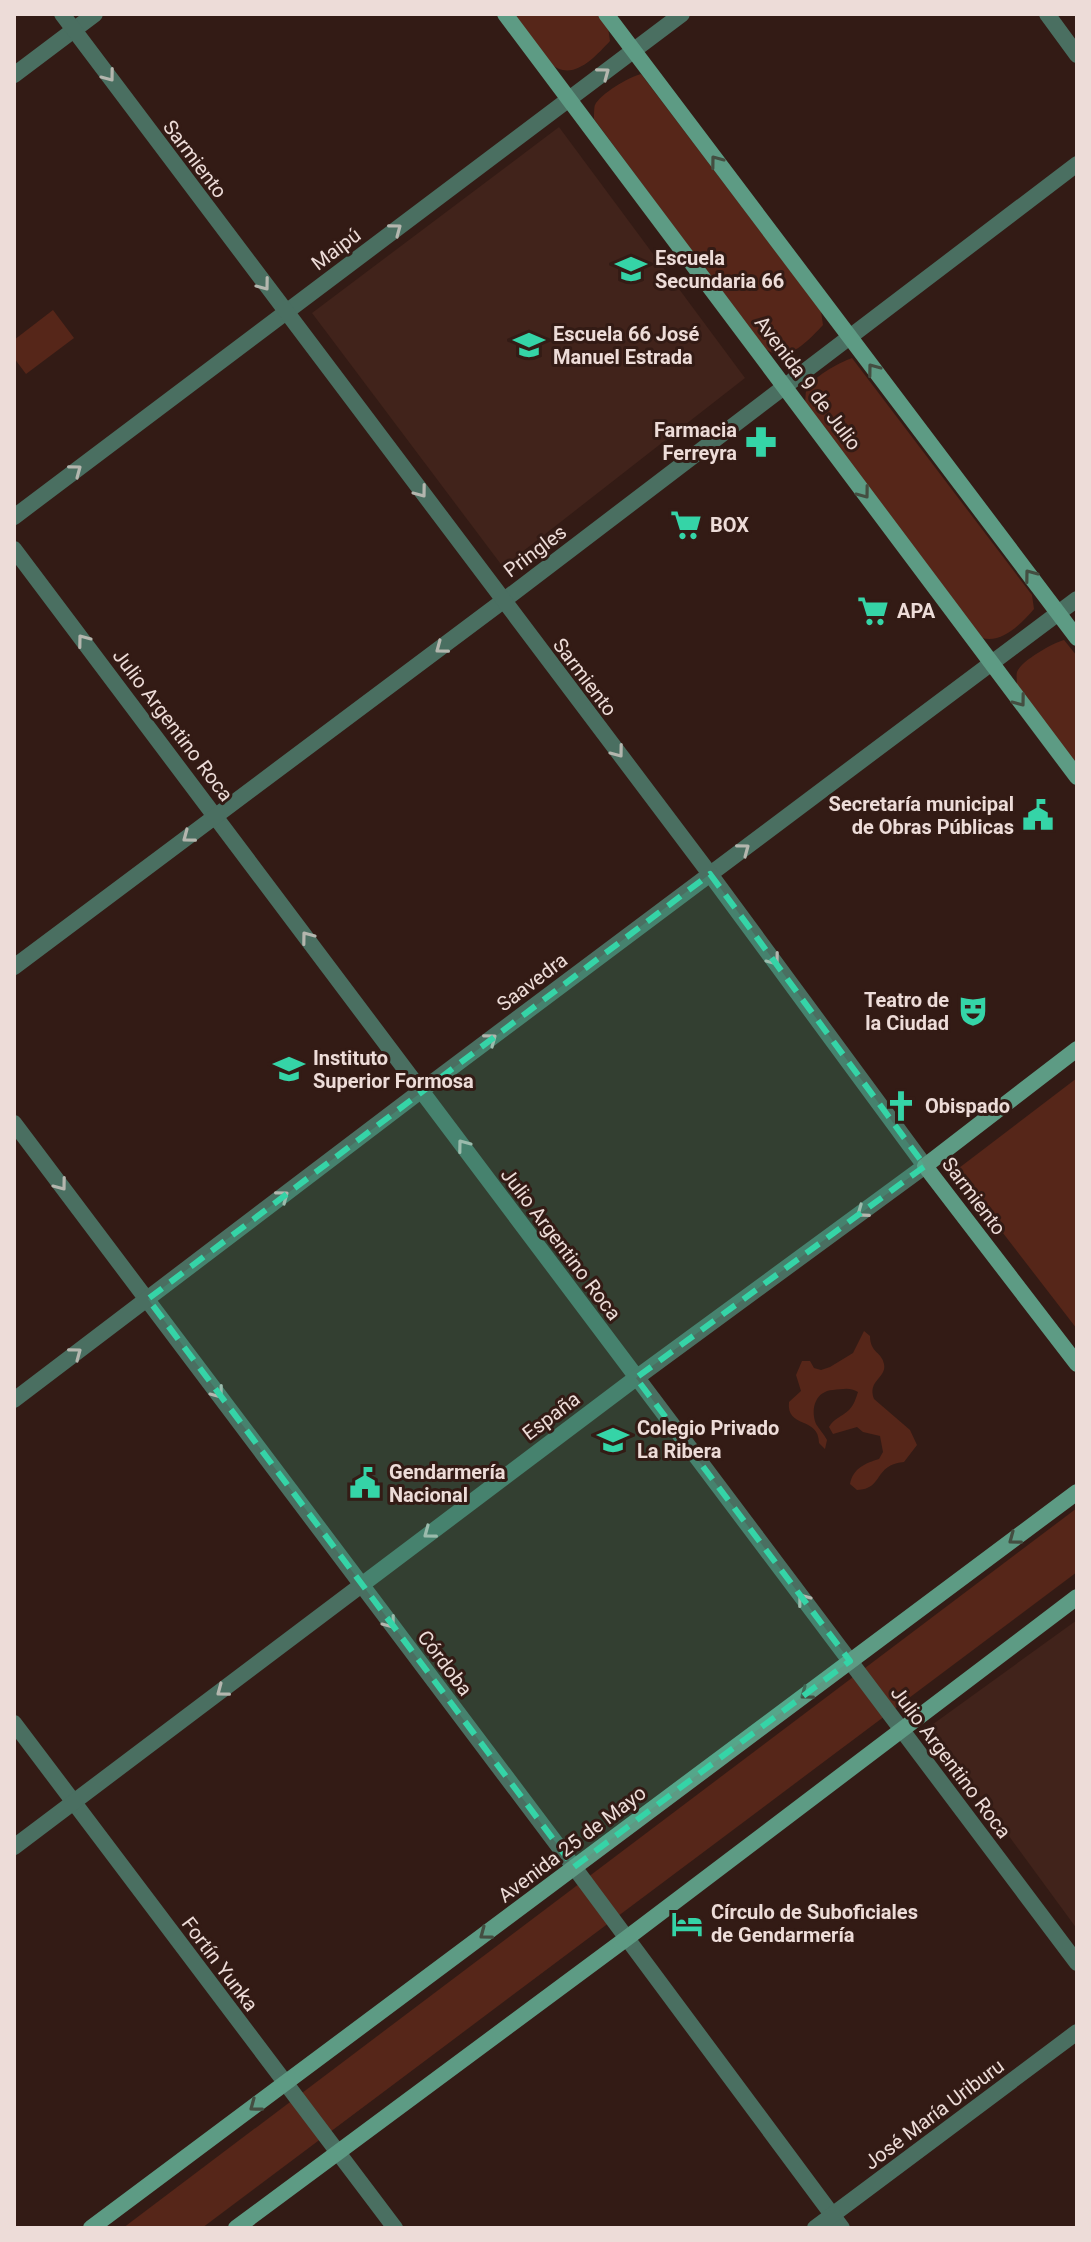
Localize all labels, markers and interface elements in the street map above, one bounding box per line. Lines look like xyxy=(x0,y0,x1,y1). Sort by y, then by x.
one-way arrow xyxy=(99,68,113,82)
one-way arrow xyxy=(595,69,610,83)
street label: Sarmiento xyxy=(158,115,232,203)
one-way arrow xyxy=(711,155,725,170)
street label: Maipú xyxy=(307,223,365,275)
one-way arrow xyxy=(387,225,402,239)
place label: Escuela Secundaria 66 xyxy=(655,246,784,293)
school or university icon: Escuela Secundaria 66 xyxy=(614,252,648,286)
one-way arrow xyxy=(255,276,269,291)
street label: Avenida 9 de Julio xyxy=(750,311,866,455)
place label: Escuela 66 José Manuel Estrada xyxy=(553,322,700,369)
school or university icon: Escuela 66 José Manuel Estrada xyxy=(512,328,546,362)
one-way arrow xyxy=(868,363,882,377)
place label: Farmacia Ferreyra xyxy=(654,418,737,465)
pharmacy icon: Farmacia Ferreyra xyxy=(744,425,778,459)
one-way arrow xyxy=(68,465,82,480)
one-way arrow xyxy=(411,483,425,498)
one-way arrow xyxy=(855,484,869,499)
supermarket icon: BOX xyxy=(669,508,703,542)
place label: BOX xyxy=(710,513,749,537)
street label: Pringles xyxy=(499,520,571,582)
one-way arrow xyxy=(1025,570,1040,584)
supermarket icon: APA xyxy=(856,594,890,628)
place label: APA xyxy=(897,599,936,623)
street label: Sarmiento xyxy=(548,633,622,721)
one-way arrow xyxy=(78,634,92,648)
one-way arrow xyxy=(435,638,449,652)
street label: Julio Argentino Roca xyxy=(108,644,238,806)
one-way arrow xyxy=(1010,693,1024,707)
one-way arrow xyxy=(608,744,622,758)
place label: Secretaría municipal de Obras Públicas xyxy=(829,792,1014,839)
public building icon: Secretaría municipal de Obras Públicas xyxy=(1021,798,1055,832)
one-way arrow xyxy=(182,827,196,841)
one-way arrow xyxy=(735,845,749,859)
one-way arrow xyxy=(302,931,316,945)
street label: Saavedra xyxy=(492,948,572,1016)
one-way arrow xyxy=(764,952,778,966)
place label: Teatro de la Ciudad xyxy=(864,988,949,1035)
theatre icon: Teatro de la Ciudad xyxy=(956,994,990,1028)
one-way arrow xyxy=(482,1034,496,1048)
place label: Instituto Superior Formosa xyxy=(313,1046,474,1093)
school or university icon: Instituto Superior Formosa xyxy=(272,1052,306,1086)
church icon: Obispado xyxy=(884,1089,918,1123)
place label: Obispado xyxy=(925,1094,1010,1118)
one-way arrow xyxy=(458,1139,472,1153)
street label: Sarmiento xyxy=(937,1152,1011,1240)
street label: Julio Argentino Roca xyxy=(496,1163,626,1325)
one-way arrow xyxy=(52,1176,66,1191)
one-way arrow xyxy=(275,1191,289,1205)
one-way arrow xyxy=(857,1202,871,1216)
one-way arrow xyxy=(68,1348,82,1363)
one-way arrow xyxy=(208,1384,222,1398)
street label: España xyxy=(518,1387,584,1445)
place label: Colegio Privado La Ribera xyxy=(637,1416,779,1463)
school or university icon: Colegio Privado La Ribera xyxy=(596,1423,630,1457)
place label: Gendarmería Nacional xyxy=(389,1460,506,1507)
public building icon: Gendarmería Nacional xyxy=(348,1466,382,1500)
one-way arrow xyxy=(423,1524,438,1538)
one-way arrow xyxy=(1009,1529,1023,1544)
one-way arrow xyxy=(799,1593,813,1608)
one-way arrow xyxy=(380,1615,395,1629)
street label: Córdoba xyxy=(413,1626,477,1700)
one-way arrow xyxy=(216,1681,230,1695)
street label: Julio Argentino Roca xyxy=(886,1681,1016,1843)
one-way arrow xyxy=(800,1685,815,1699)
street label: Avenida 25 de Mayo xyxy=(493,1781,651,1907)
place label: Círculo de Suboficiales de Gendarmería xyxy=(711,1900,918,1947)
hotel icon: Círculo de Suboficiales de Gendarmería xyxy=(670,1907,704,1941)
street label: Fortín Yunka xyxy=(177,1912,263,2016)
one-way arrow xyxy=(480,1924,494,1938)
street label: José María Uriburu xyxy=(859,2054,1009,2174)
one-way arrow xyxy=(249,2096,263,2110)

